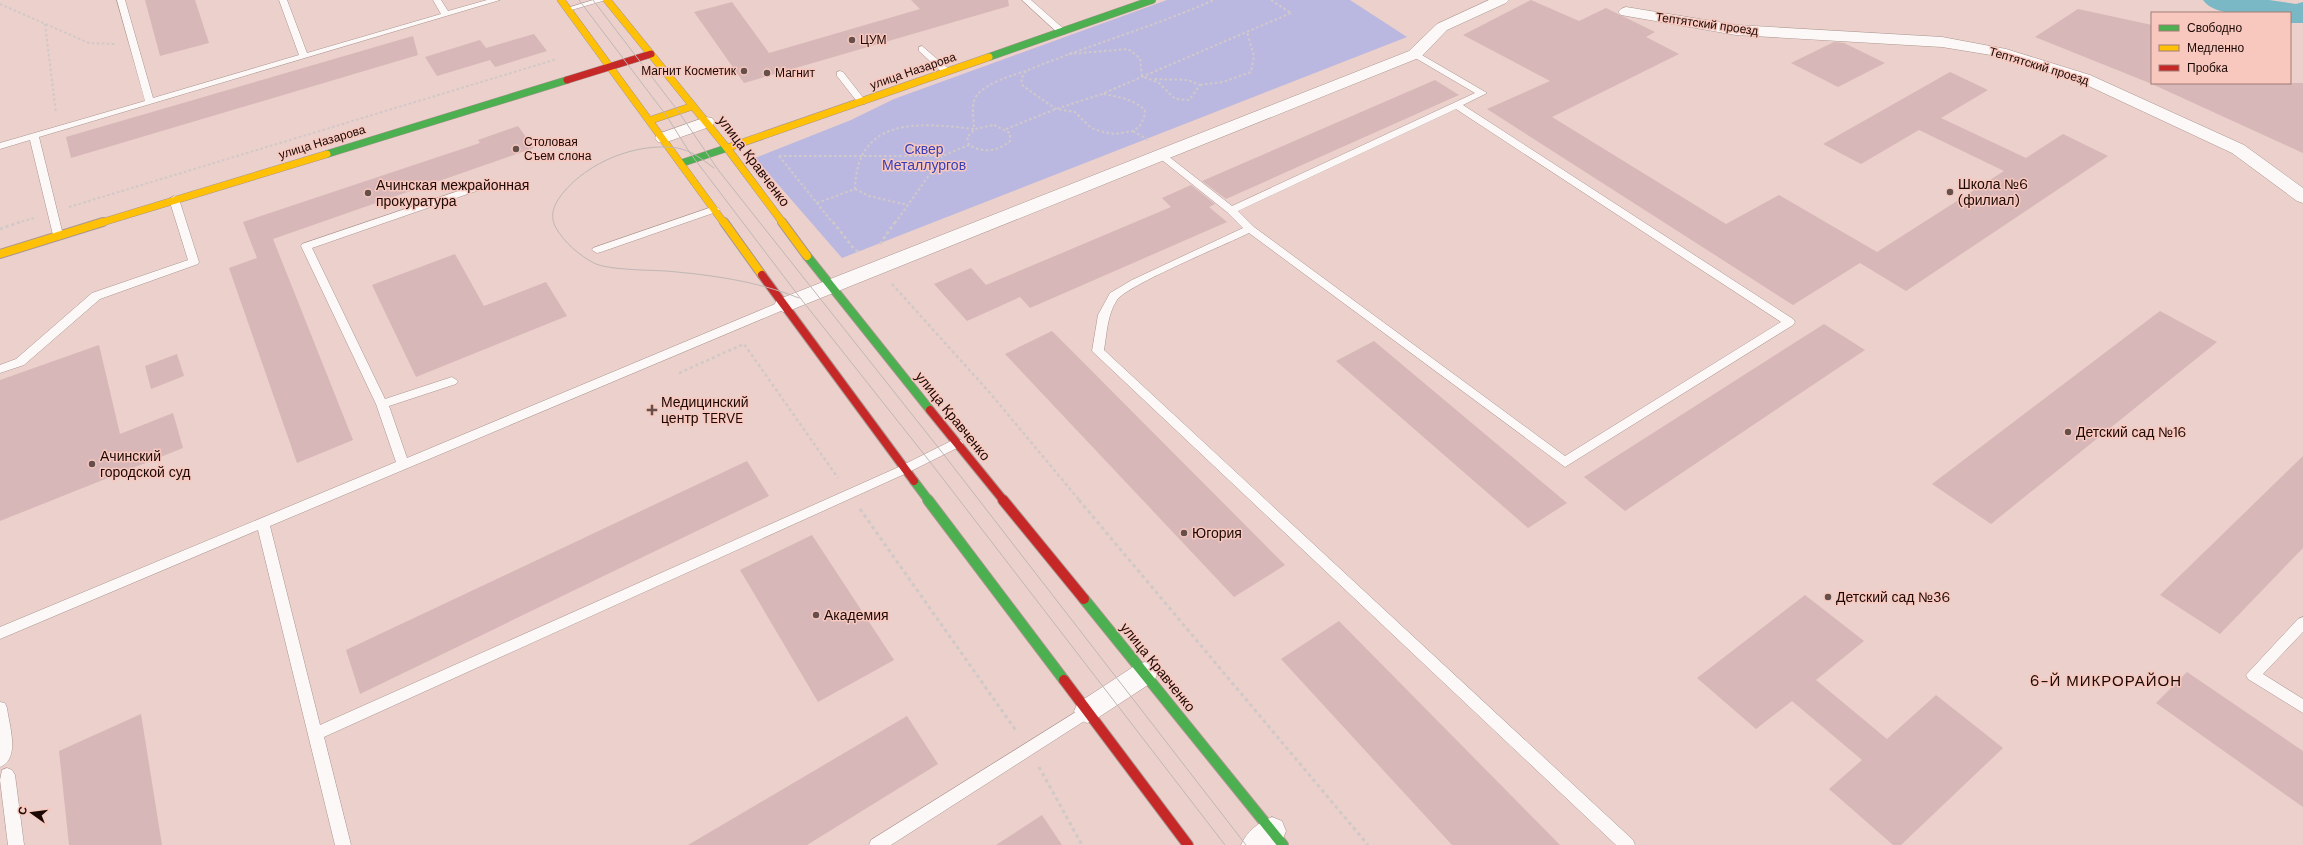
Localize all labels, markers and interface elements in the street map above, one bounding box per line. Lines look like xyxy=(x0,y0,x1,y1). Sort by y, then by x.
street label: Тептятский проезд xyxy=(1655,9,1759,39)
legend xyxy=(2151,12,2291,84)
text: Свободно xyxy=(2187,20,2242,36)
place label: ЦУМ xyxy=(860,32,887,48)
marker: ЦУМ xyxy=(847,35,857,45)
text: Медленно xyxy=(2187,40,2244,56)
street label: Тептятский проезд xyxy=(1987,43,2091,89)
street label: улица Назарова xyxy=(868,49,958,93)
text: Пробка xyxy=(2187,60,2228,76)
place label: Магнит Косметик xyxy=(641,63,737,79)
place label: Магнит xyxy=(775,65,816,81)
marker: Магнит Косметик xyxy=(739,66,749,76)
marker: Магнит xyxy=(762,68,772,78)
street label: улица Кравченко xyxy=(714,112,794,210)
street label: улица Назарова xyxy=(277,121,368,163)
place label: Столовая Съем слона xyxy=(524,134,592,164)
park label: Сквер Металлургов xyxy=(882,140,966,174)
marker: Столовая Съем слона xyxy=(511,144,521,154)
place label: Школа №6 (филиал) xyxy=(1958,175,2028,209)
place label: Ачинская межрайонная прокуратура xyxy=(376,176,529,210)
marker: Школа №6 (филиал) xyxy=(1945,187,1955,197)
marker: Ачинская межрайонная прокуратура xyxy=(363,188,373,198)
street label: улица Кравченко xyxy=(912,368,995,464)
place label: Медицинский центр TERVE xyxy=(661,393,749,427)
marker: Медицинский центр TERVE xyxy=(646,404,658,416)
place label: Детский сад №16 xyxy=(2076,423,2186,441)
marker: Детский сад №16 xyxy=(2063,427,2073,437)
place label: Ачинский городской суд xyxy=(100,447,190,481)
marker: Ачинский городской суд xyxy=(87,459,97,469)
place label: Югория xyxy=(1192,524,1242,542)
marker: Югория xyxy=(1179,528,1189,538)
place label: Детский сад №36 xyxy=(1836,588,1950,606)
marker: Детский сад №36 xyxy=(1823,592,1833,602)
place label: Академия xyxy=(824,606,889,624)
marker: Академия xyxy=(811,610,821,620)
street label: улица Кравченко xyxy=(1117,619,1200,715)
district label: 6-Й МИКРОРАЙОН xyxy=(2030,671,2182,691)
north arrow xyxy=(12,793,52,833)
text: С xyxy=(15,805,30,816)

